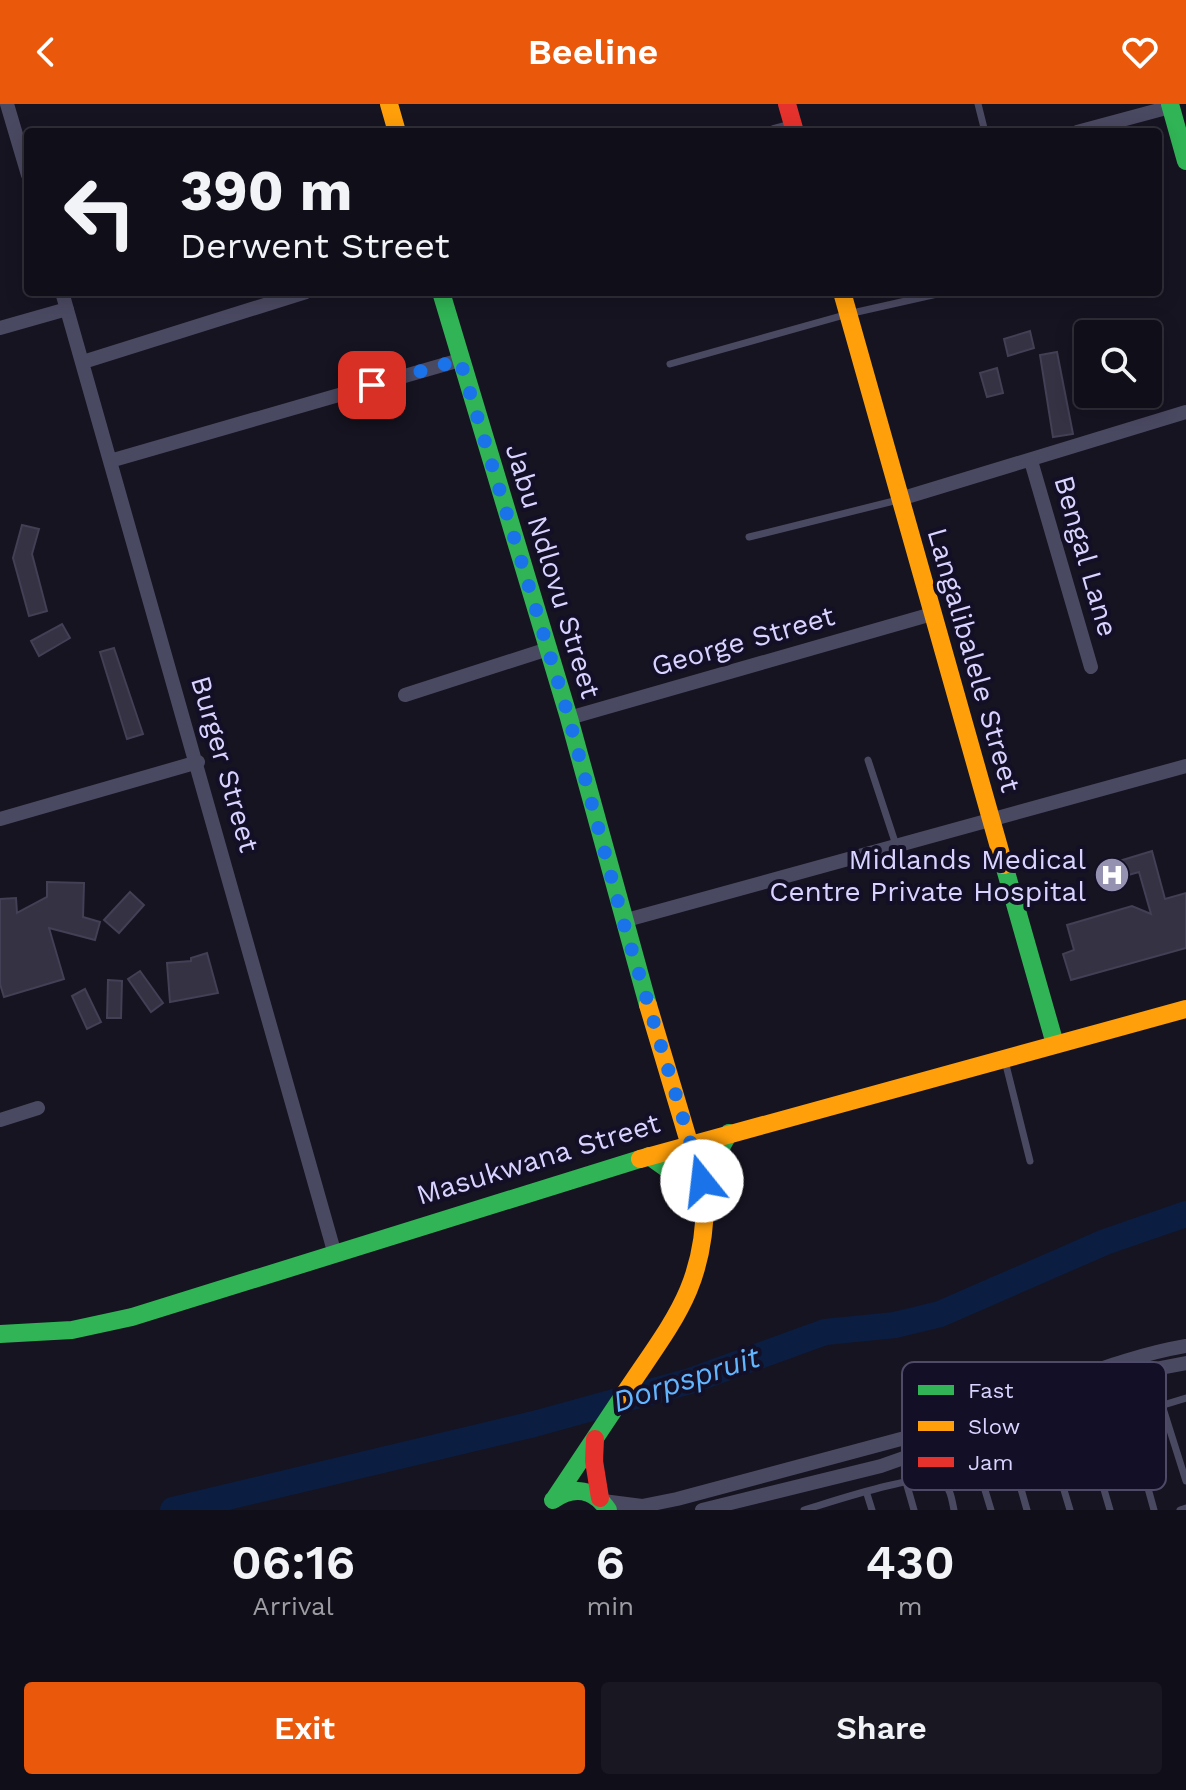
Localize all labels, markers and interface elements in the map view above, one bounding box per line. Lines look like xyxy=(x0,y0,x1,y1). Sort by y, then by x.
icon: back xyxy=(24,30,68,74)
icon: heart xyxy=(1118,30,1162,74)
text: Beeline xyxy=(528,31,658,73)
text: 390 m xyxy=(180,158,352,224)
icon: left xyxy=(48,160,152,264)
text: Derwent Street xyxy=(180,225,449,267)
map controls xyxy=(1074,320,1162,408)
button: search xyxy=(1074,320,1162,408)
pin xyxy=(338,351,406,419)
icon: arrive xyxy=(350,363,394,407)
street label: Jabu Ndlovu Street xyxy=(499,440,608,703)
street label: Bengal Lane xyxy=(1047,472,1125,640)
street label: Langalibalele Street xyxy=(920,524,1028,796)
street label: George Street xyxy=(648,599,839,683)
street label: Burger Street xyxy=(184,672,266,856)
place label: Midlands Medical Centre Private Hospital xyxy=(769,843,1086,908)
hospital icon: Midlands Medical Centre Private Hospital xyxy=(1093,856,1131,894)
street label: Masukwana Street xyxy=(412,1106,664,1212)
position arrow xyxy=(660,1139,744,1223)
water label: Dorpspruit xyxy=(608,1339,765,1419)
legend xyxy=(902,1362,1166,1490)
text: Fast xyxy=(968,1378,1014,1403)
text: Slow xyxy=(968,1414,1020,1439)
text: Jam xyxy=(968,1450,1013,1475)
text: 06:16 xyxy=(231,1534,355,1591)
text: 6 xyxy=(596,1534,625,1591)
text: 430 xyxy=(865,1534,955,1591)
text: Arrival xyxy=(253,1591,334,1621)
text: min xyxy=(586,1591,634,1621)
text: m xyxy=(898,1591,922,1621)
button: Exit xyxy=(24,1682,585,1774)
button: Share xyxy=(601,1682,1162,1774)

